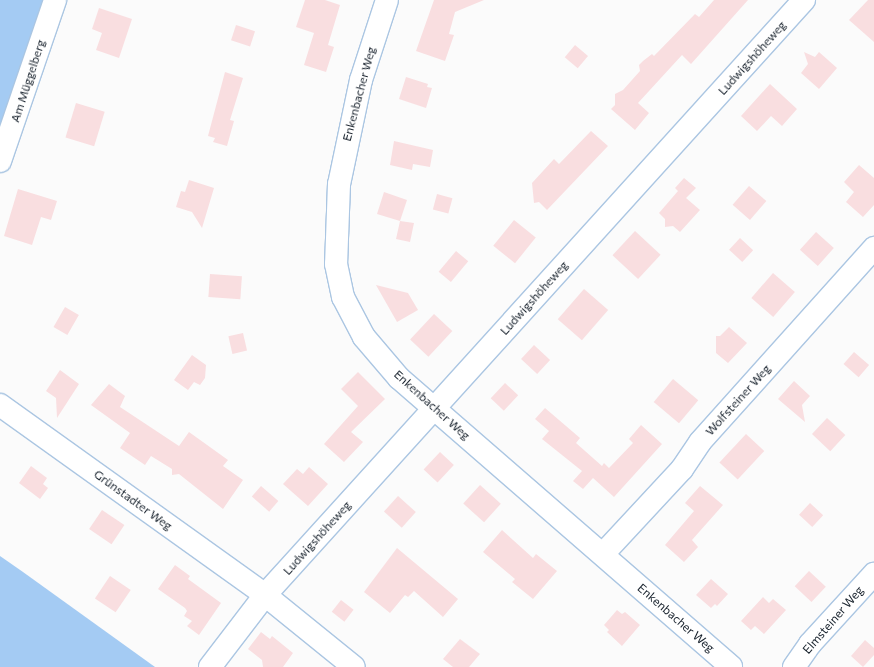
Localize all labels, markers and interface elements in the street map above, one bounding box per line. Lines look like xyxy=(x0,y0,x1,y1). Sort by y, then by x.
street label: Ludwigshöheweg xyxy=(715,18,789,98)
street label: Am Müggelberg xyxy=(8,38,48,124)
street label: Enkenbacher Weg xyxy=(339,45,379,143)
street label: Ludwigshöheweg xyxy=(497,258,571,338)
street label: Wolfsteiner Weg xyxy=(702,362,774,438)
street label: Enkenbacher Weg xyxy=(391,367,473,443)
street label: Grünstadter Weg xyxy=(91,467,175,533)
street label: Ludwigshöheweg xyxy=(280,498,354,578)
street label: Enkenbacher Weg xyxy=(635,581,717,655)
street label: Elmsteiner Weg xyxy=(800,583,866,657)

